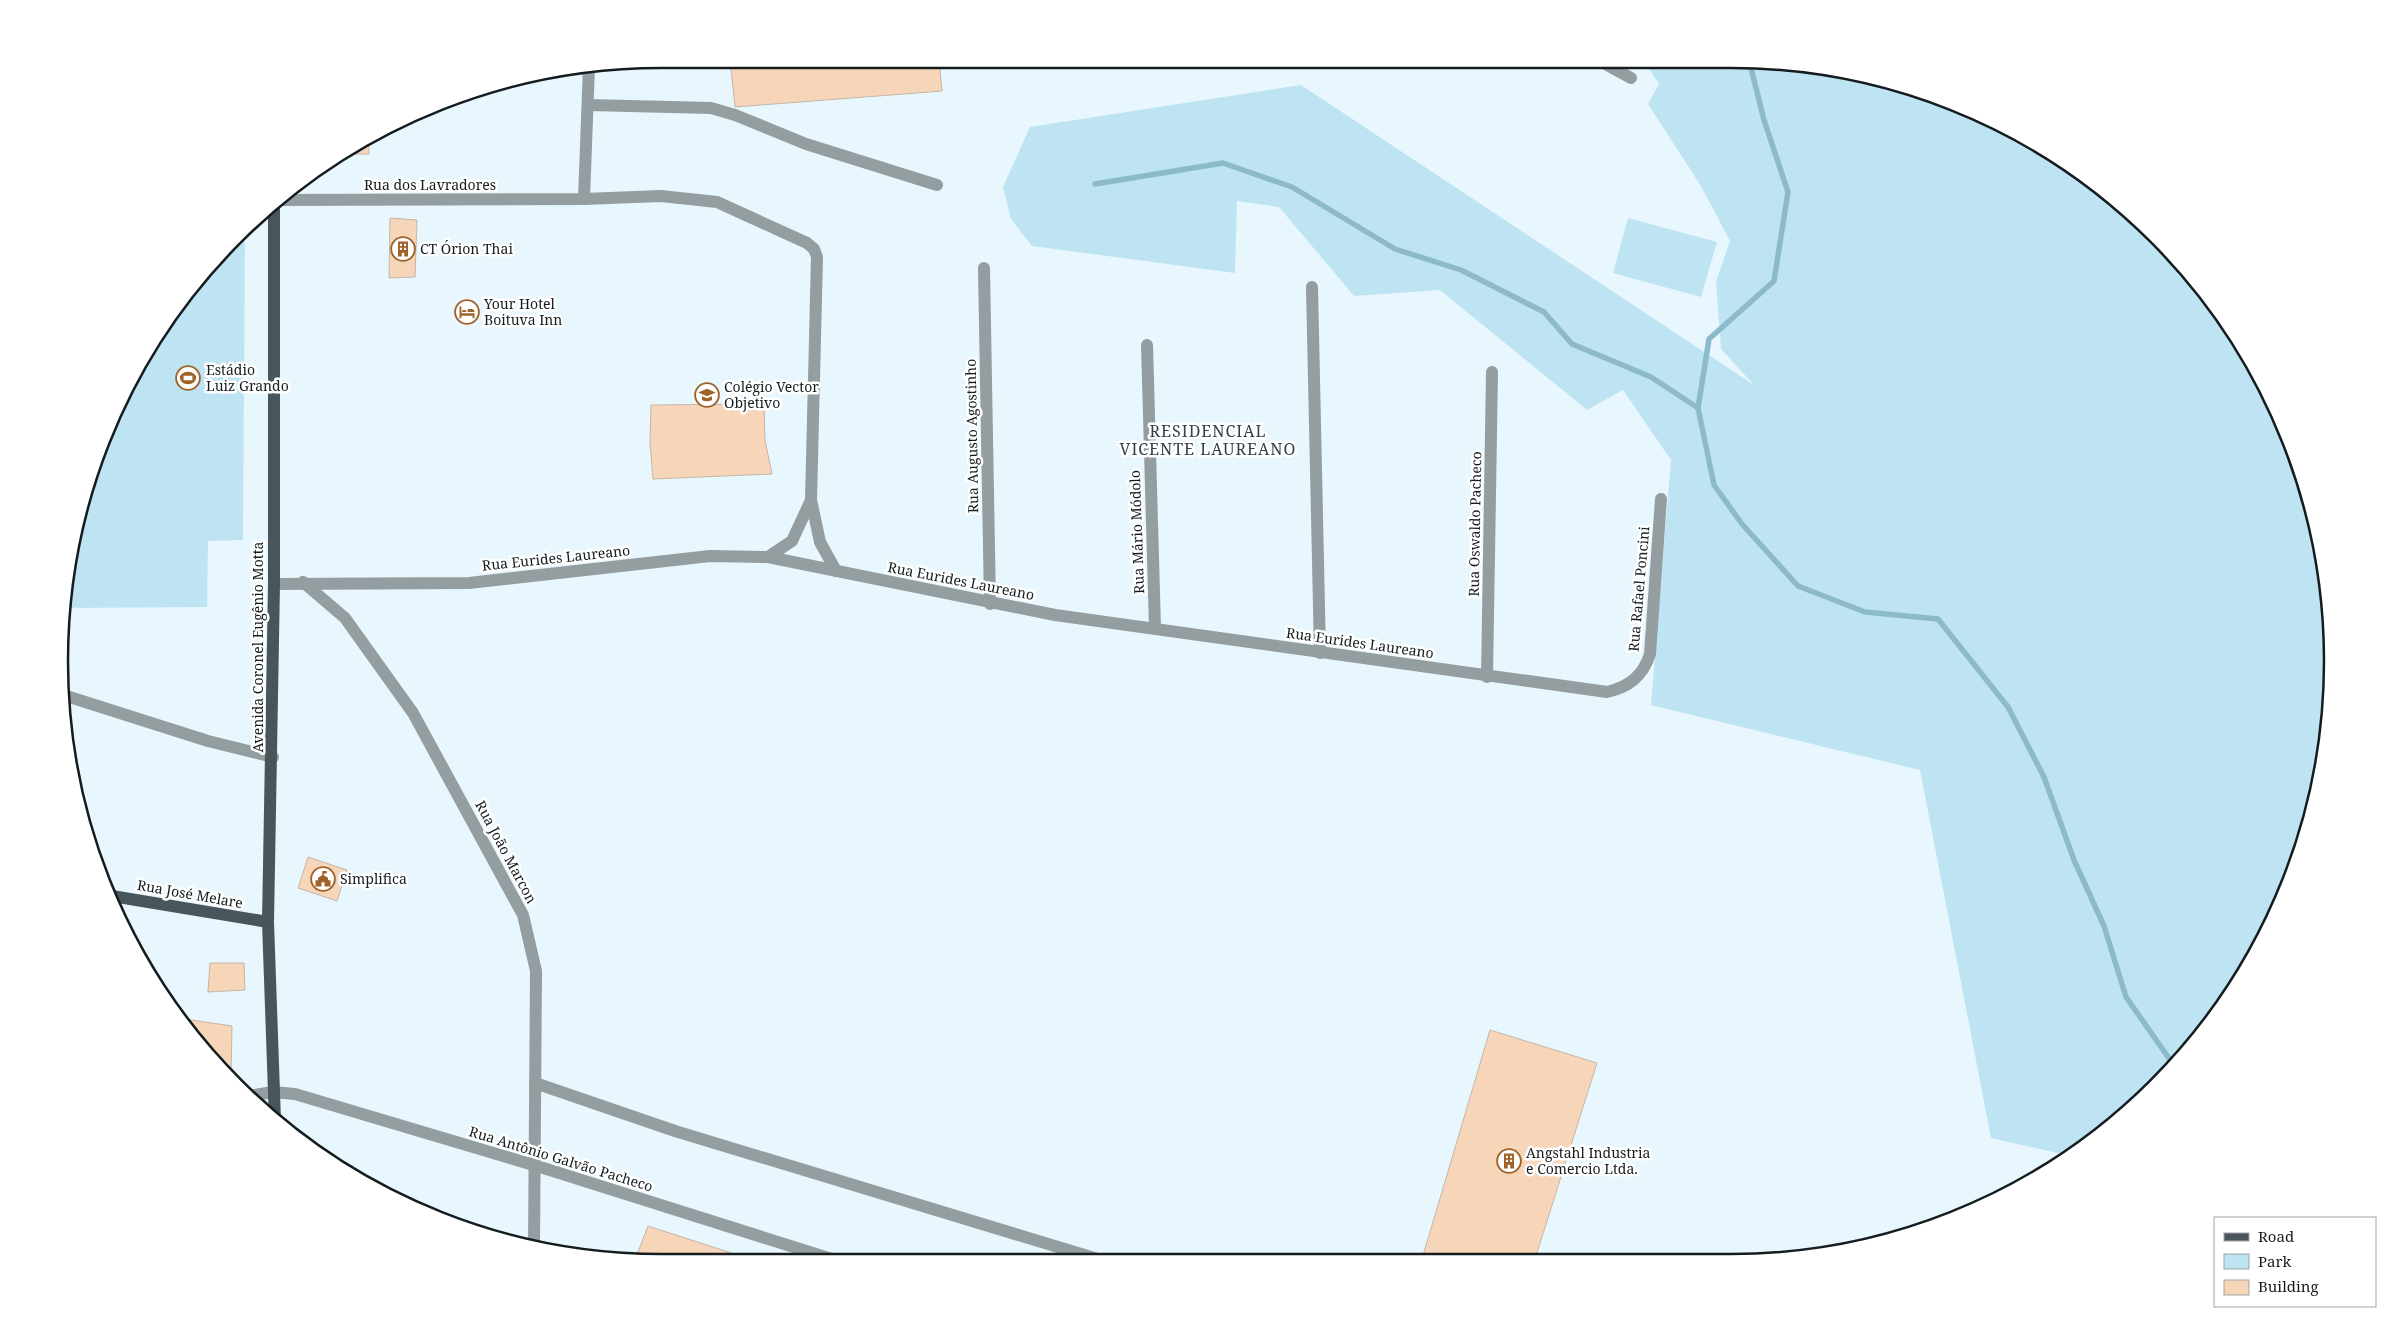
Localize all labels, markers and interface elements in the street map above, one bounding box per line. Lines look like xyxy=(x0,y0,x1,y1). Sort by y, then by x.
street label: Rua dos Lavradores xyxy=(364,175,496,194)
building icon: CT Órion Thai xyxy=(390,236,416,262)
place label: CT Órion Thai xyxy=(420,239,513,258)
place label: Your Hotel Boituva Inn xyxy=(483,294,562,329)
hotel icon: Your Hotel Boituva Inn xyxy=(454,299,480,325)
street label: Rua Augusto Agostinho xyxy=(961,359,982,513)
place label: Estádio Luiz Grando xyxy=(206,360,289,395)
sports icon: Estádio Luiz Grando xyxy=(175,365,201,391)
place label: Colégio Vector Objetivo xyxy=(724,377,819,412)
school or university icon: Colégio Vector Objetivo xyxy=(694,382,720,408)
district label: RESIDENCIAL VICENTE LAUREANO xyxy=(1120,420,1296,460)
street label: Rua Oswaldo Pacheco xyxy=(1464,451,1485,597)
street label: Rua Mário Módolo xyxy=(1125,470,1148,594)
street label: Rua Rafael Poncini xyxy=(1624,525,1653,652)
street label: Rua Eurides Laureano xyxy=(481,540,631,575)
street label: Avenida Coronel Eugênio Motta xyxy=(248,541,267,752)
street label: Rua Eurides Laureano xyxy=(886,557,1036,604)
street label: Rua Eurides Laureano xyxy=(1285,623,1435,662)
street label: Rua João Marcon xyxy=(471,797,542,907)
public building icon: Simplifica xyxy=(310,866,336,892)
place label: Simplifica xyxy=(340,869,407,888)
street label: Rua José Melare xyxy=(136,875,244,912)
street label: Rua Antônio Galvão Pacheco xyxy=(467,1121,655,1196)
place label: Angstahl Industria e Comercio Ltda. xyxy=(1526,1143,1650,1178)
building icon: Angstahl Industria e Comercio Ltda. xyxy=(1496,1148,1522,1174)
legend xyxy=(2214,1217,2376,1307)
text: Road xyxy=(2258,1226,2294,1246)
text: Park xyxy=(2258,1251,2292,1271)
text: Building xyxy=(2258,1276,2319,1296)

